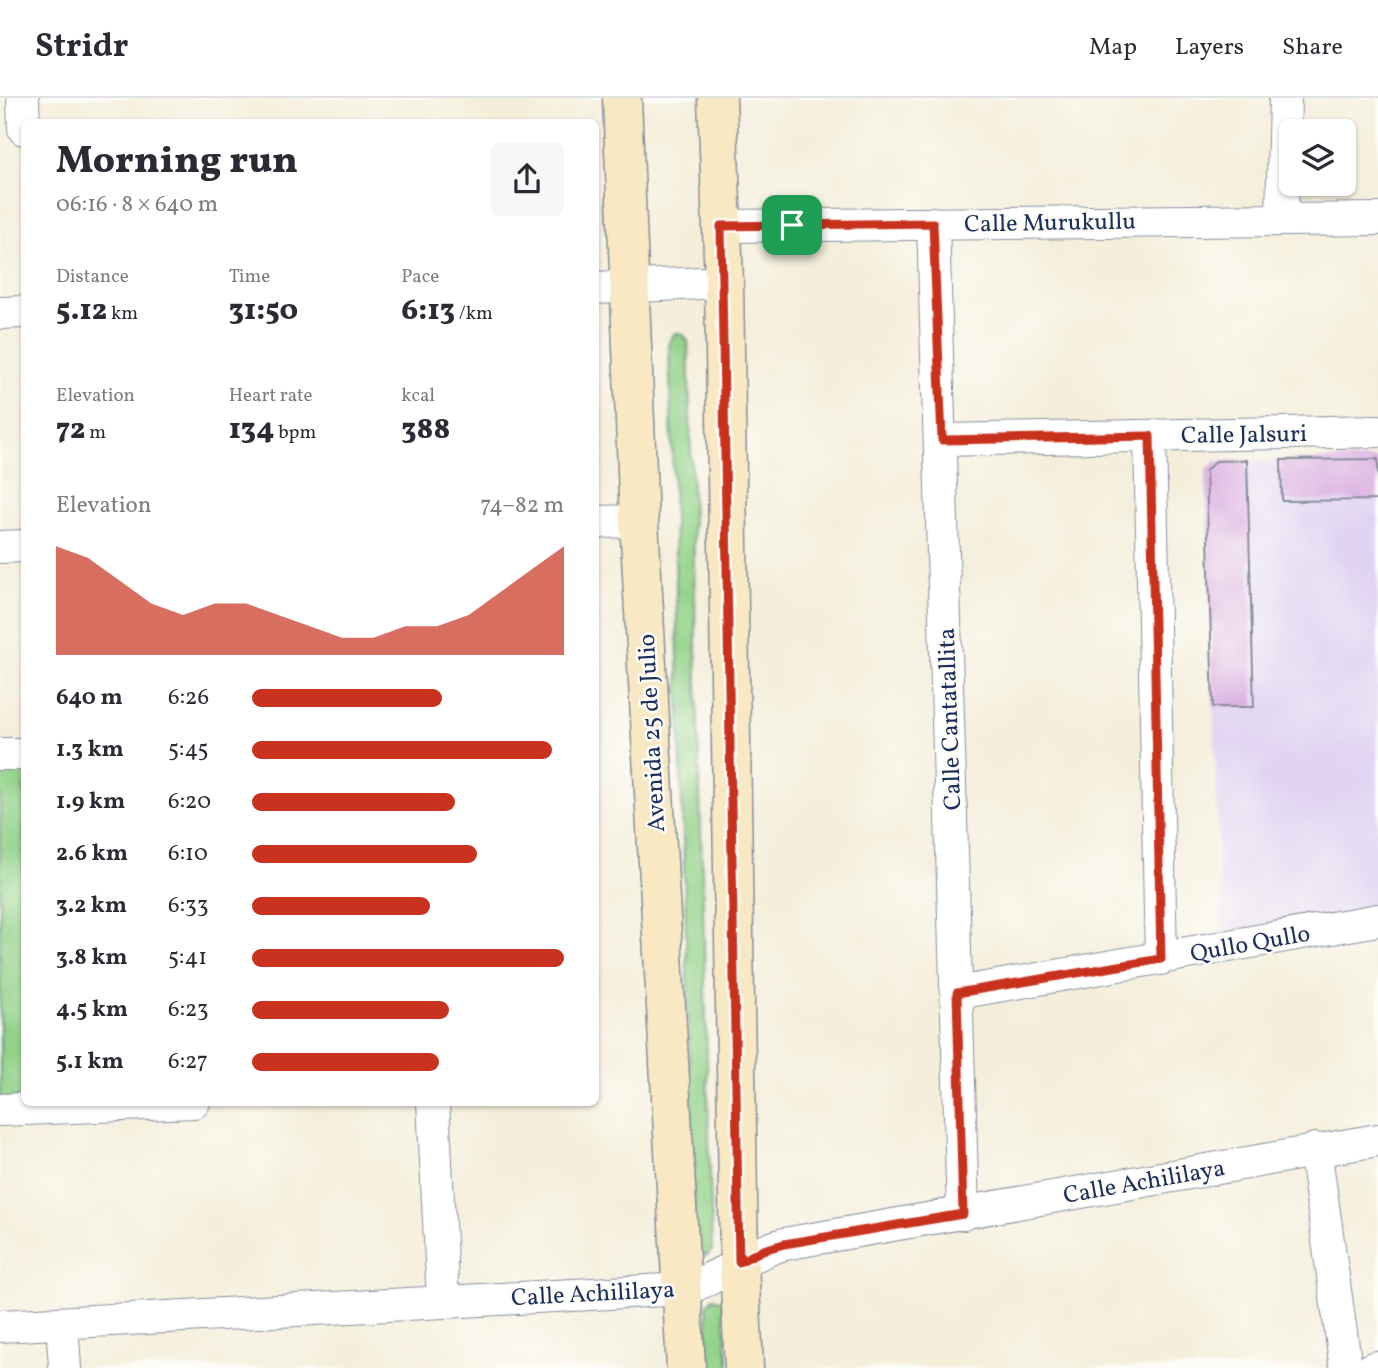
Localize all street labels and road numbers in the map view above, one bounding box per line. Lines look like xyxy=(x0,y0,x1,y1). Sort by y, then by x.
street label: Calle Murukullu xyxy=(964,206,1136,242)
street label: Calle Jalsuri xyxy=(1181,418,1307,454)
street label: Calle Cantatallita xyxy=(931,627,971,811)
street label: Avenida 25 de Julio xyxy=(631,633,675,833)
street label: Qullo Qullo xyxy=(1188,918,1313,972)
street label: Calle Achililaya xyxy=(1061,1152,1228,1214)
street label: Calle Achililaya xyxy=(510,1274,676,1316)

